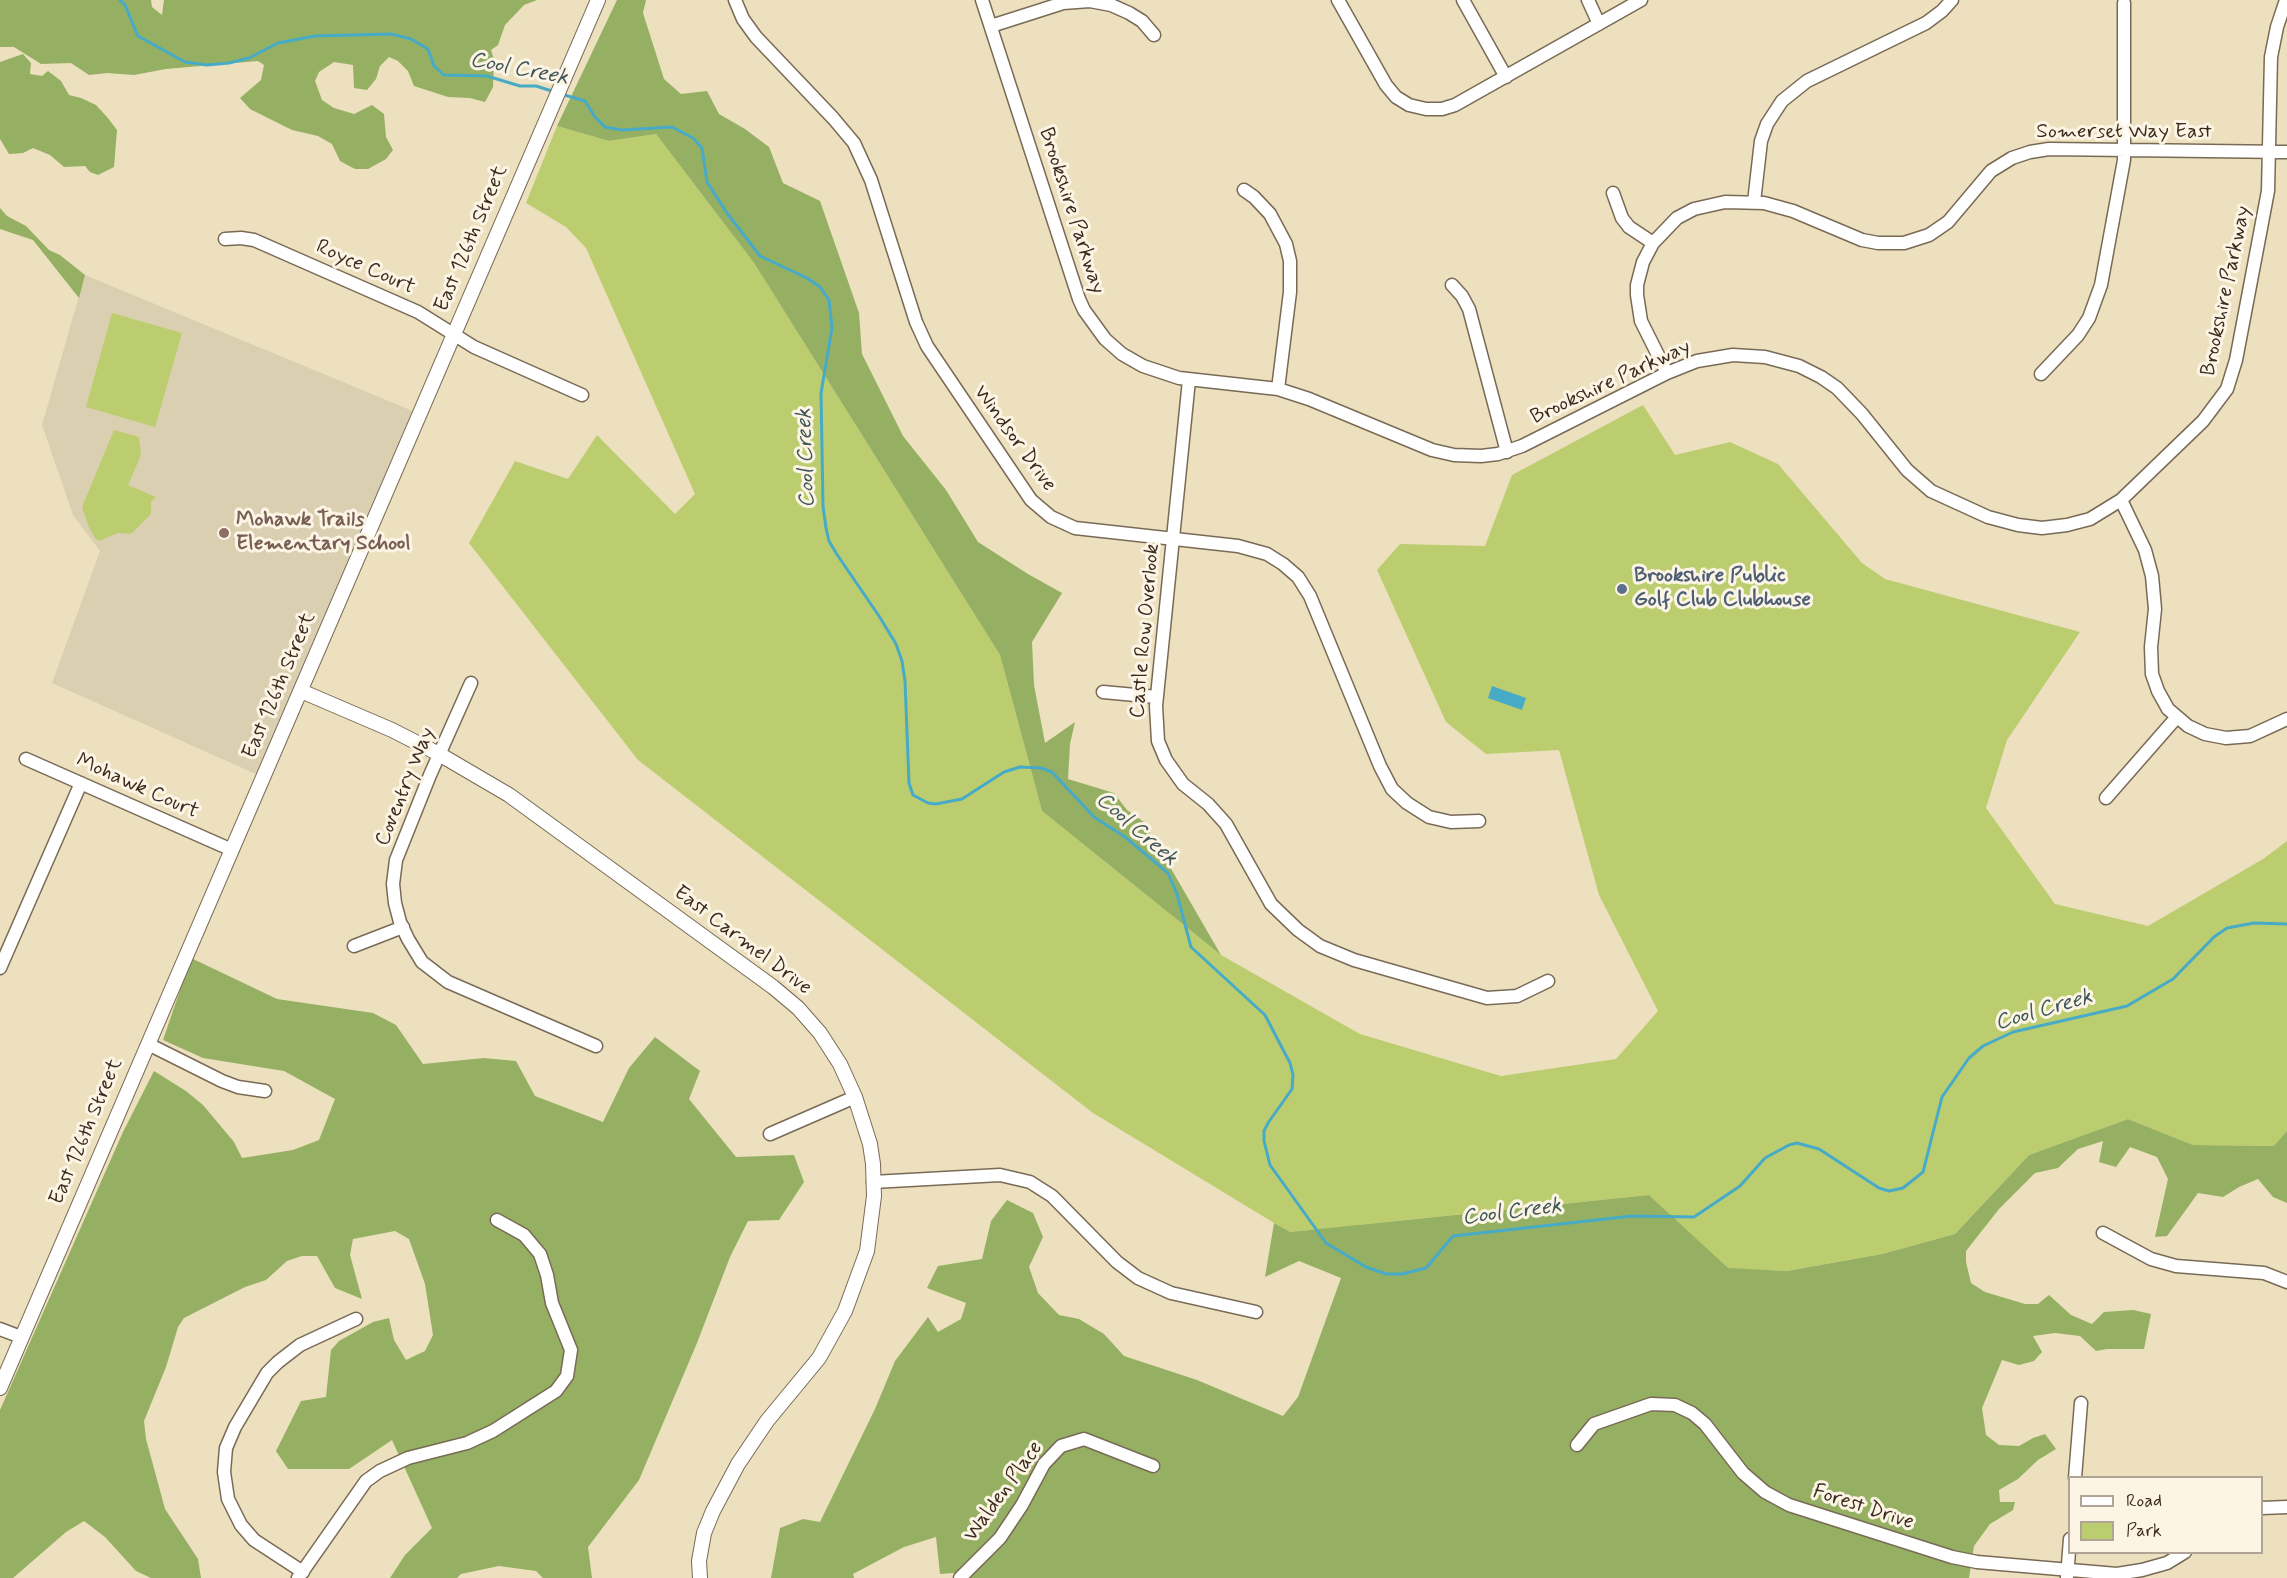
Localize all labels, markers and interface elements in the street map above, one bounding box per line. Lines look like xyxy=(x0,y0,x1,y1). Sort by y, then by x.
water label: Cool Creek xyxy=(468,48,570,92)
street label: Somerset Way East xyxy=(2036,120,2212,146)
street label: Brookshire Parkway xyxy=(1032,125,1110,297)
street label: East 126th Street xyxy=(430,162,514,316)
street label: Brookshire Parkway xyxy=(2197,204,2257,378)
street label: Royce Court xyxy=(312,235,418,301)
street label: Brookshire Parkway xyxy=(1527,335,1695,431)
street label: Windsor Drive xyxy=(967,381,1061,497)
water label: Cool Creek xyxy=(792,408,822,508)
place label: Mohawk Trails Elementary School xyxy=(236,508,411,558)
marker: Mohawk Trails Elementary School xyxy=(217,526,231,540)
street label: Castle Row Overlook xyxy=(1126,543,1166,719)
place label: Brookshire Public Golf Club Clubhouse xyxy=(1634,564,1811,614)
marker: Brookshire Public Golf Club Clubhouse xyxy=(1615,582,1629,596)
street label: East 126th Street xyxy=(238,609,322,763)
street label: Coventry Way xyxy=(371,724,441,850)
street label: Mohawk Court xyxy=(72,749,202,825)
water label: Cool Creek xyxy=(1090,787,1182,873)
street label: East Carmel Drive xyxy=(668,881,816,1001)
water label: Cool Creek xyxy=(1992,985,2096,1037)
street label: East 126th Street xyxy=(45,1055,129,1209)
water label: Cool Creek xyxy=(1461,1194,1563,1232)
street label: Walden Place xyxy=(959,1437,1049,1547)
legend xyxy=(2068,1476,2263,1554)
street label: Forest Drive xyxy=(1809,1480,1917,1536)
text: Road xyxy=(2126,1489,2162,1513)
text: Park xyxy=(2126,1519,2162,1543)

